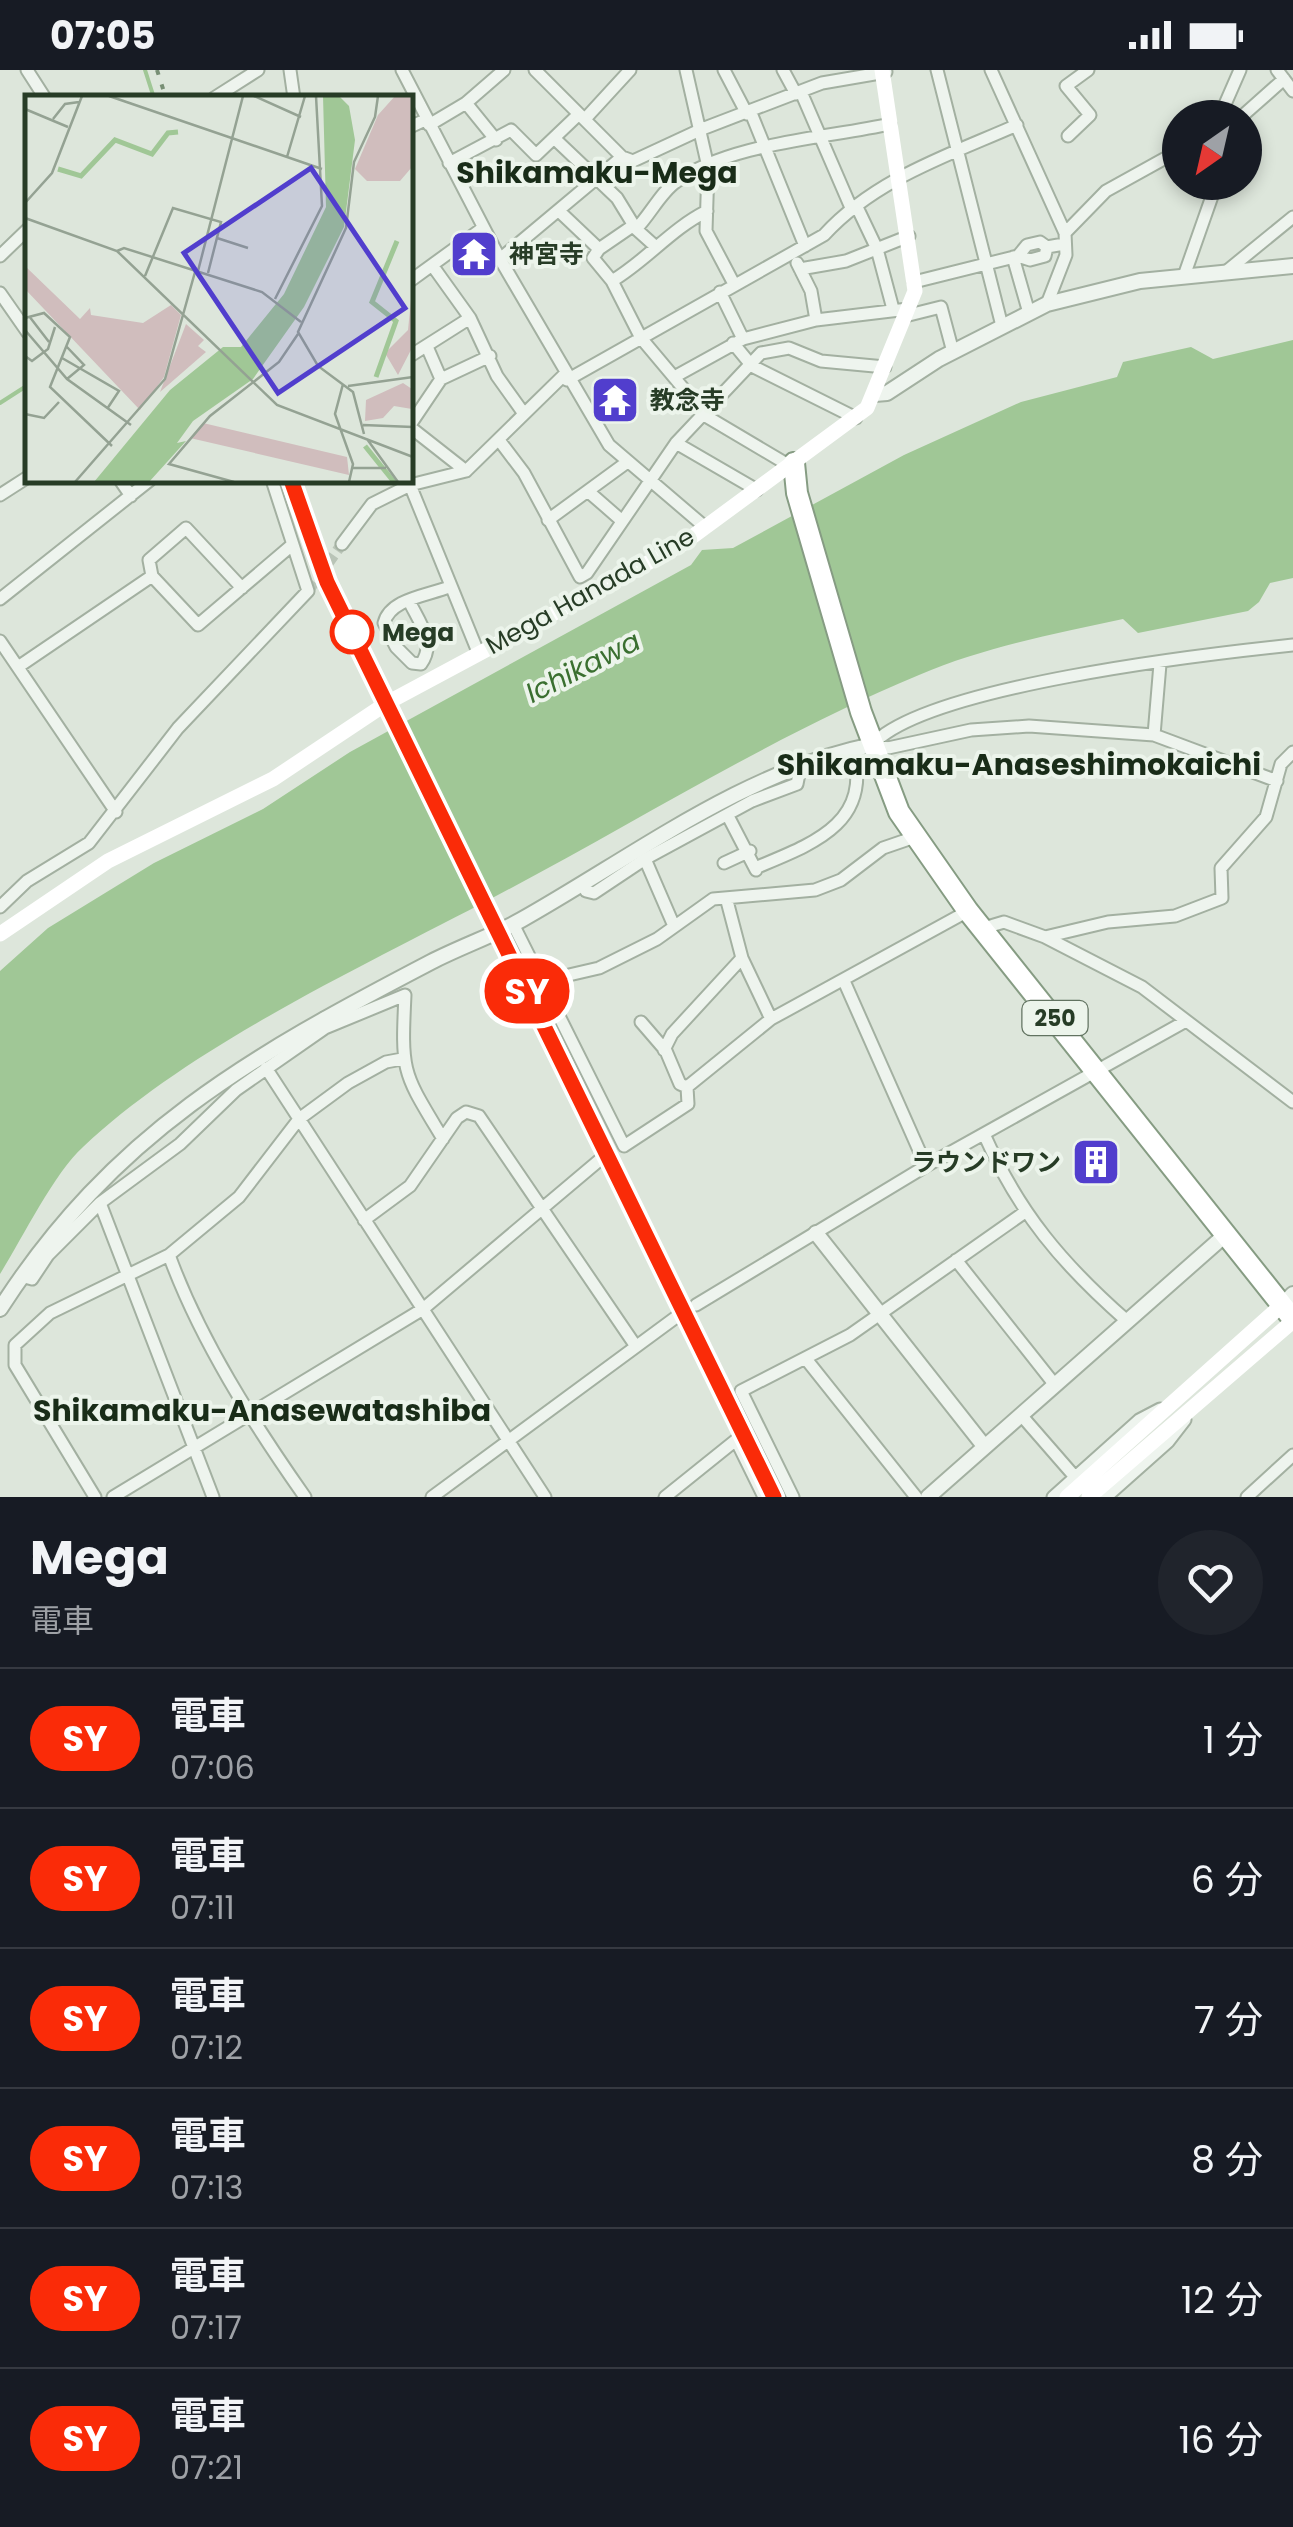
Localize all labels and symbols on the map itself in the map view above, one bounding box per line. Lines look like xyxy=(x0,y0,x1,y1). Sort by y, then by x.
inset map xyxy=(25,95,412,482)
north arrow xyxy=(1162,100,1262,200)
district label: Shikamaku-Mega xyxy=(456,151,738,194)
temple icon: 神宮寺 xyxy=(448,228,500,280)
place label: 神宮寺 xyxy=(509,237,584,272)
temple icon: 教念寺 xyxy=(589,374,641,426)
place label: 教念寺 xyxy=(650,383,725,418)
street label: Mega Hanada Line xyxy=(479,519,701,663)
marker: Mega xyxy=(331,611,373,653)
place label: Mega xyxy=(382,615,454,650)
water label: Ichikawa xyxy=(519,621,647,713)
district label: Shikamaku-Anaseshimokaichi xyxy=(777,743,1261,786)
line badge: SY xyxy=(482,958,572,1024)
road number: 250 xyxy=(1022,1001,1088,1035)
building icon: ラウンドワン xyxy=(1070,1136,1122,1188)
place label: ラウンドワン xyxy=(911,1145,1061,1180)
district label: Shikamaku-Anasewatashiba xyxy=(33,1389,491,1432)

